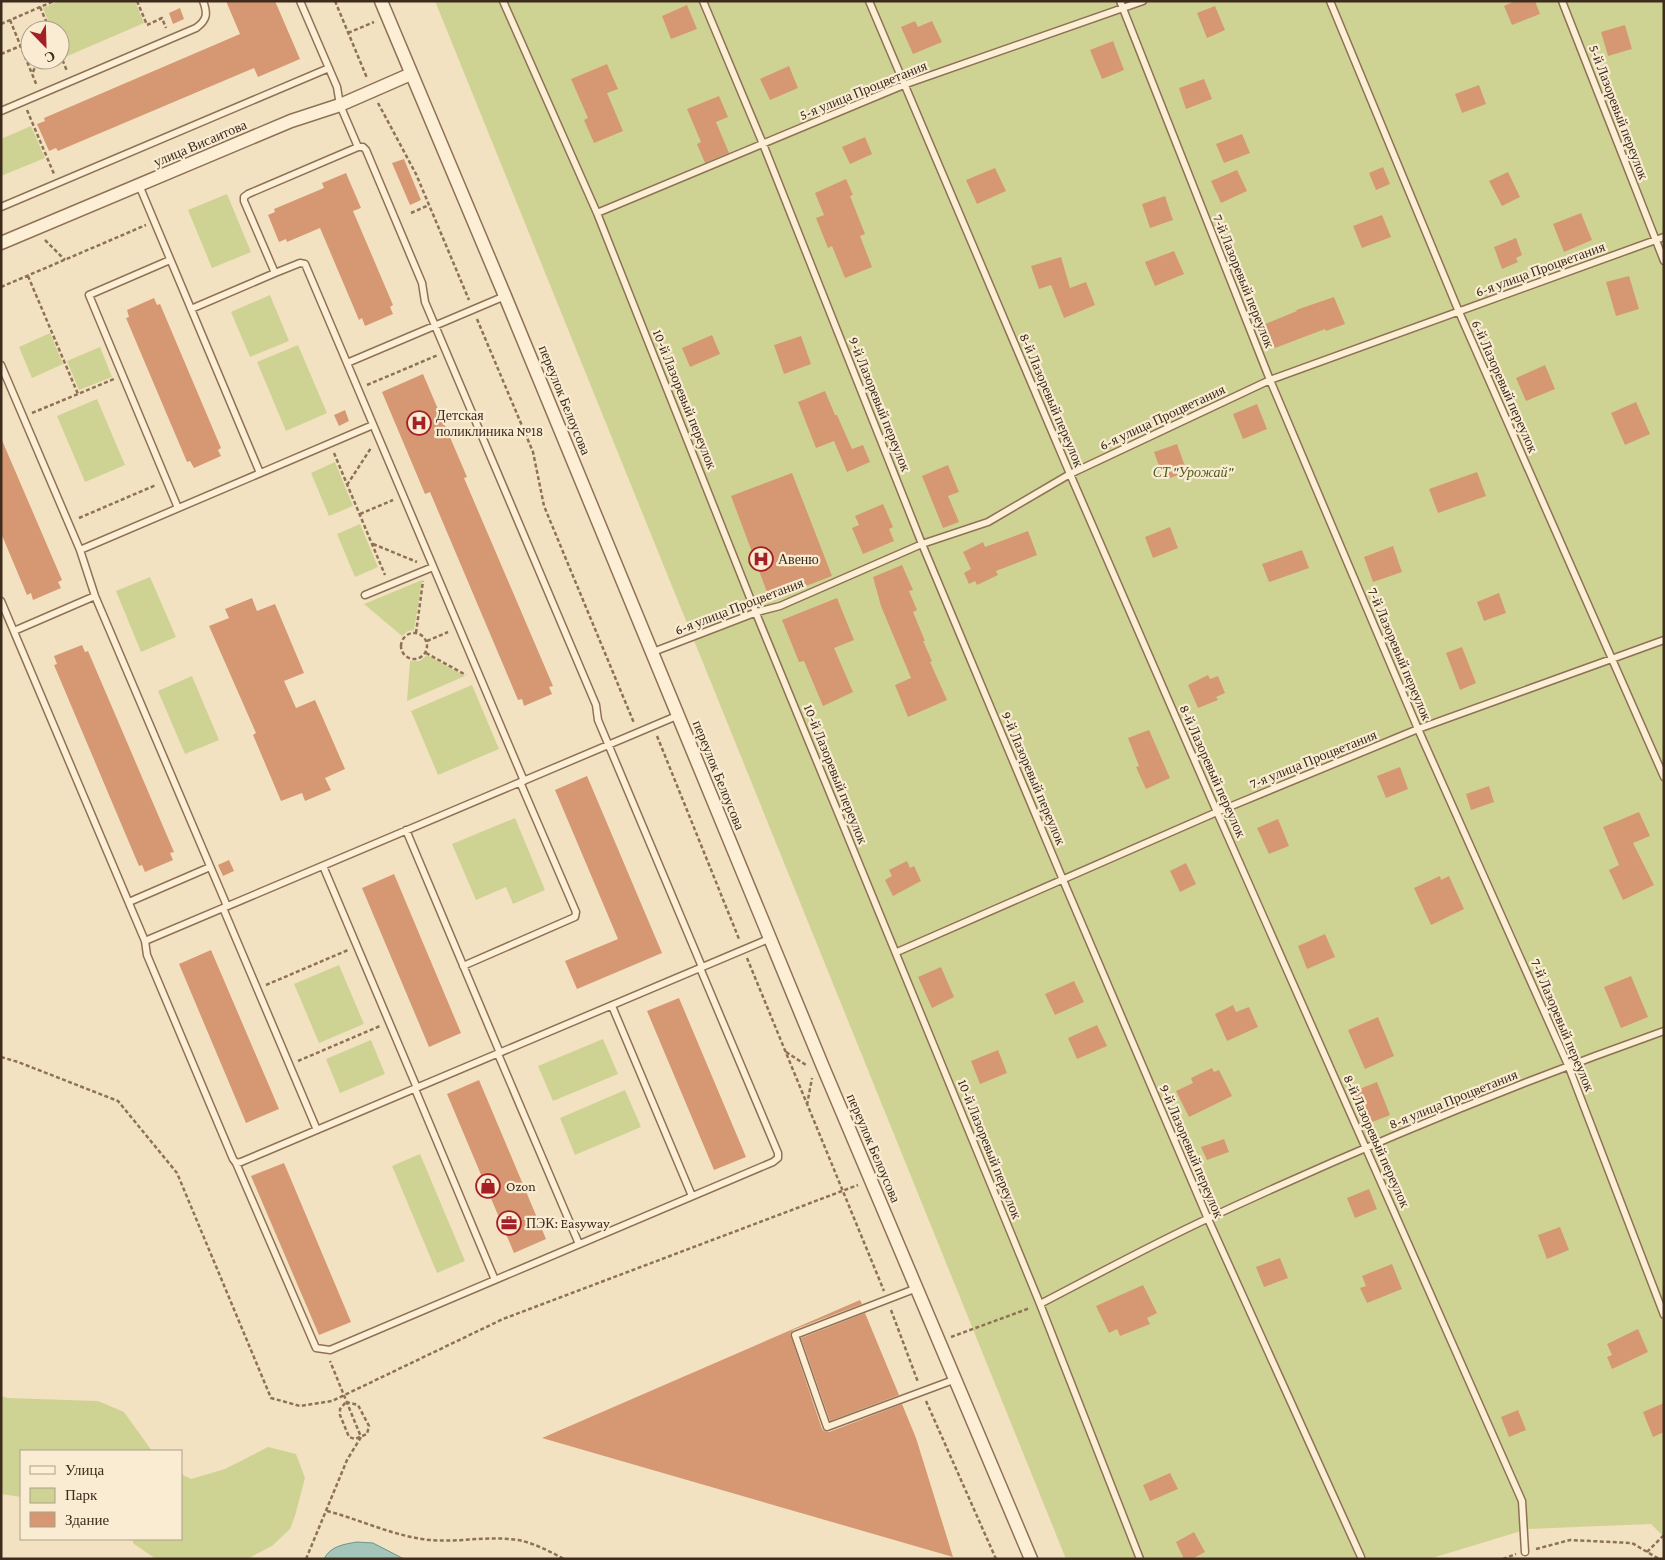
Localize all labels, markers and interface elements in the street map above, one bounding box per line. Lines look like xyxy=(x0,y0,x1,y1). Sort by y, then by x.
north arrow xyxy=(20,20,70,70)
street label: 5-й Лазоревый переулок xyxy=(1586,42,1652,182)
text: С xyxy=(42,48,58,66)
street label: 5-я улица Процветания xyxy=(797,57,930,123)
street label: улица Висаитова xyxy=(151,116,250,170)
street label: 7-й Лазоревый переулок xyxy=(1210,212,1278,350)
street label: 6-я улица Процветания xyxy=(1473,238,1608,300)
street label: 6-й Лазоревый переулок xyxy=(1468,317,1542,455)
street label: 10-й Лазоревый переулок xyxy=(650,327,720,471)
street label: 8-й Лазоревый переулок xyxy=(1017,331,1088,470)
street label: 9-й Лазоревый переулок xyxy=(846,334,914,474)
street label: переулок Белоусова xyxy=(536,343,595,458)
street label: 6-я улица Процветания xyxy=(1097,381,1228,453)
place label: Детская поликлиника №18 xyxy=(436,407,543,439)
hospital icon: Детская поликлиника №18 xyxy=(406,410,432,436)
park label: СТ "Урожай" xyxy=(1153,464,1235,480)
hospital icon: Авеню xyxy=(748,546,774,572)
place label: Авеню xyxy=(778,551,819,567)
street label: 6-я улица Процветания xyxy=(672,574,806,638)
street label: 7-й Лазоревый переулок xyxy=(1365,585,1435,723)
street label: 10-й Лазоревый переулок xyxy=(801,702,871,846)
street label: 8-й Лазоревый переулок xyxy=(1176,702,1250,840)
street label: 9-й Лазоревый переулок xyxy=(999,709,1069,847)
street label: переулок Белоусова xyxy=(690,718,749,833)
street label: 7-я улица Процветания xyxy=(1247,726,1379,792)
street label: 7-й Лазоревый переулок xyxy=(1528,956,1598,1094)
street label: 8-я улица Процветания xyxy=(1386,1066,1520,1132)
street label: 8-й Лазоревый переулок xyxy=(1340,1072,1414,1210)
street label: 10-й Лазоревый переулок xyxy=(955,1077,1025,1221)
street label: 9-й Лазоревый переулок xyxy=(1157,1082,1227,1220)
street label: переулок Белоусова xyxy=(844,1091,905,1206)
shop icon: Ozon xyxy=(475,1173,501,1199)
place label: Ozon xyxy=(506,1178,536,1194)
office icon: ПЭК: Easyway xyxy=(496,1210,522,1236)
place label: ПЭК: Easyway xyxy=(526,1215,610,1231)
legend xyxy=(20,1450,182,1540)
text: Улица xyxy=(65,1462,104,1478)
text: Парк xyxy=(65,1487,98,1503)
text: Здание xyxy=(65,1512,109,1528)

